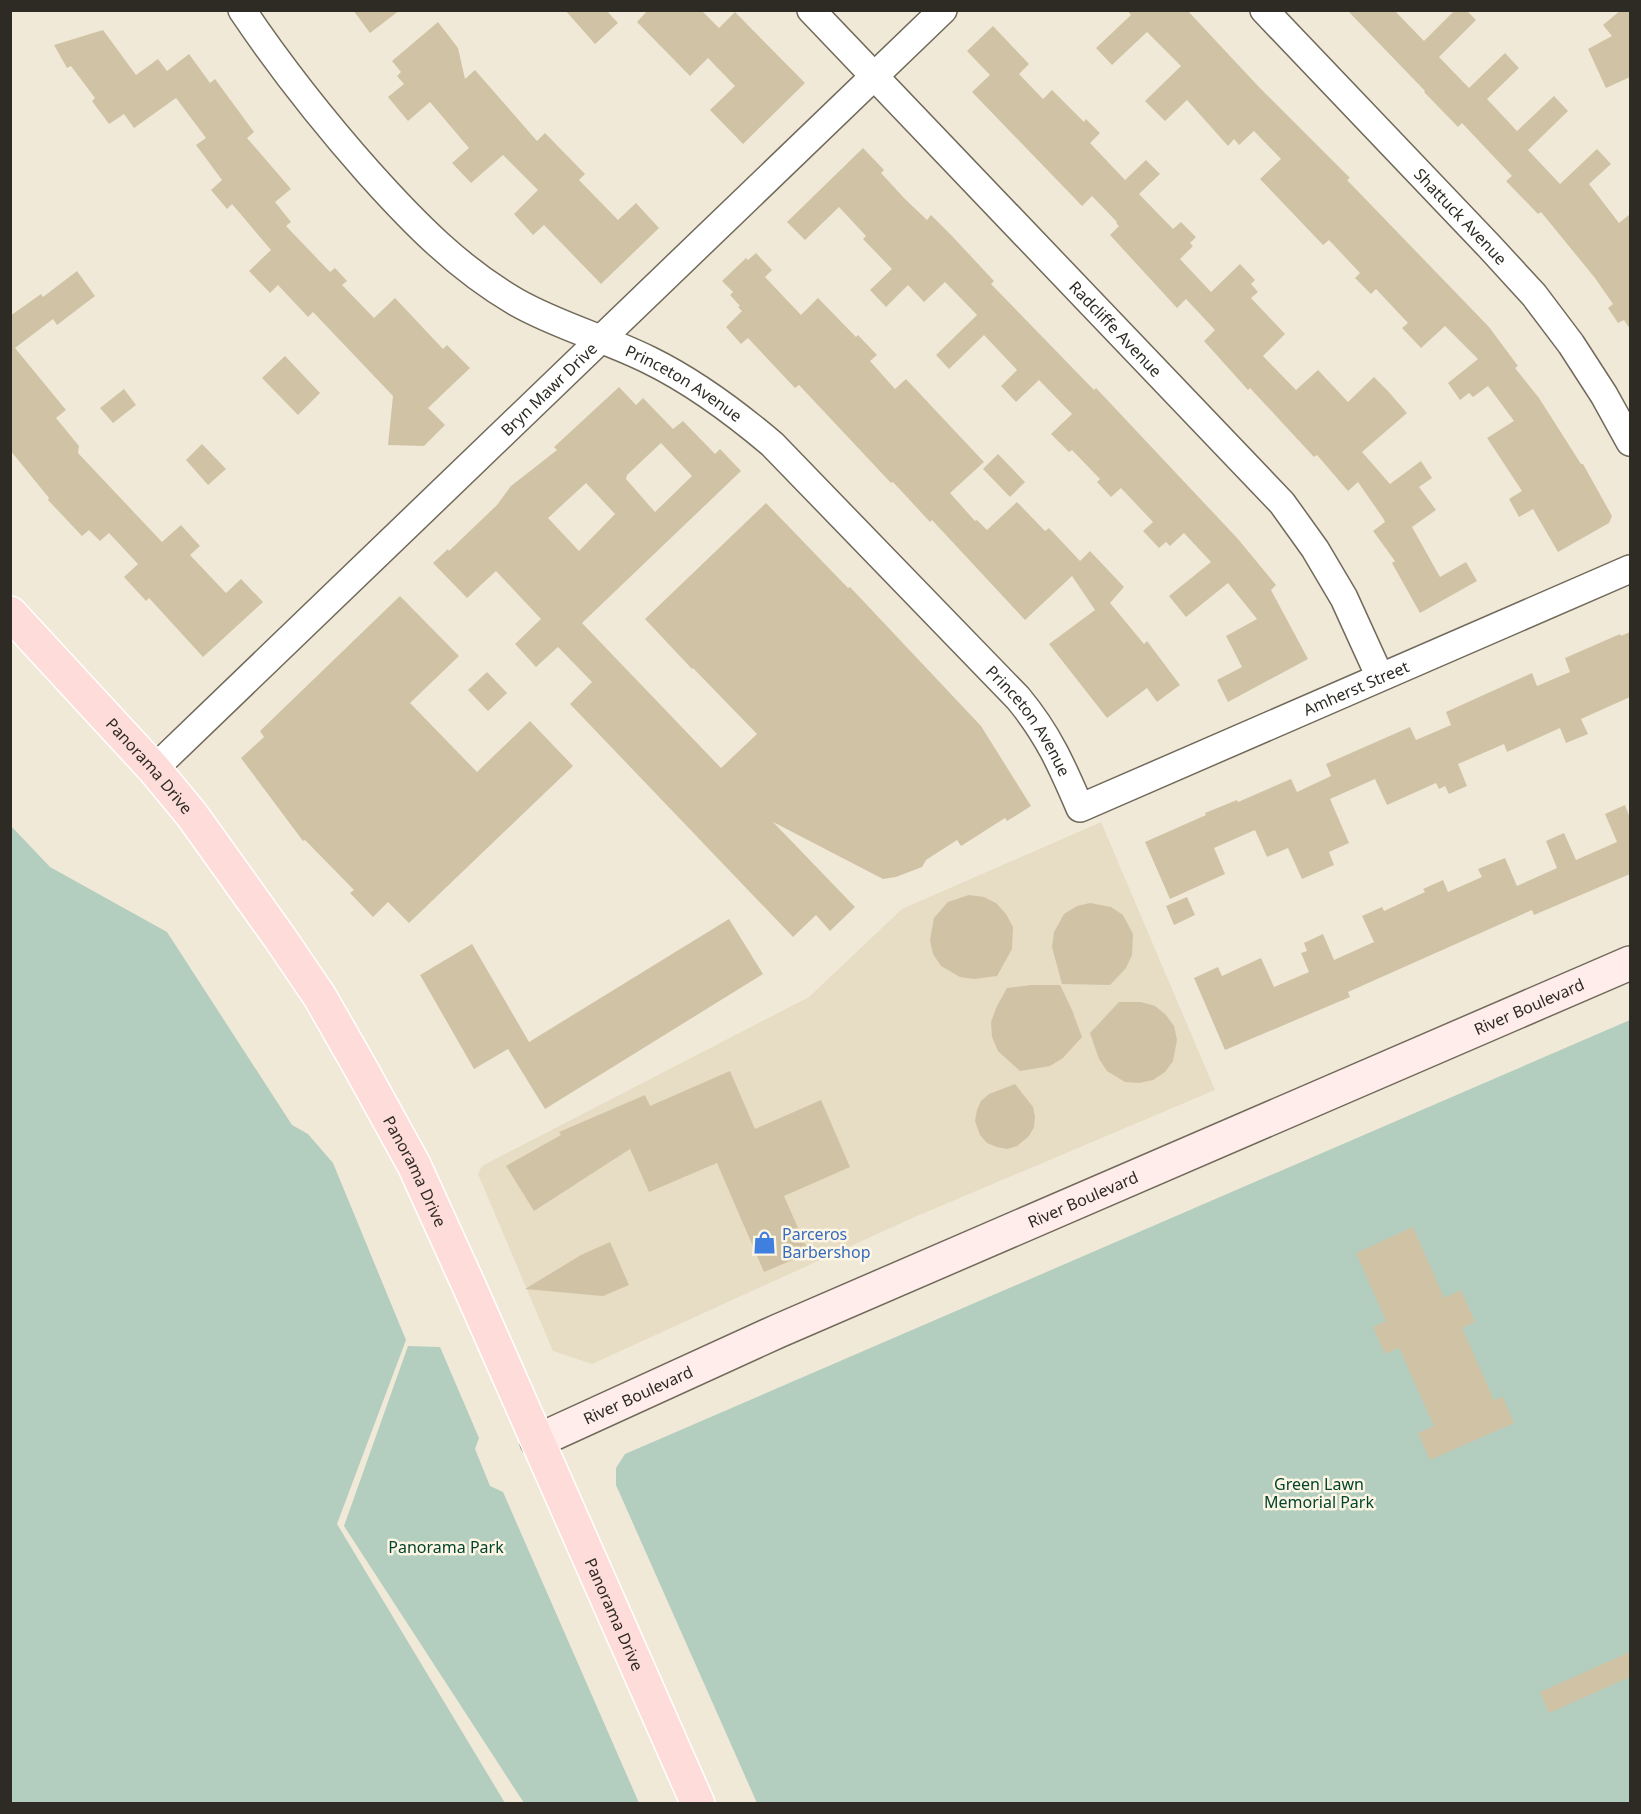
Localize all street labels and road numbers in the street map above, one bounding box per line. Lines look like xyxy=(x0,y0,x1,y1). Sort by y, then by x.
street label: Shattuck Avenue xyxy=(1409,163,1512,270)
street label: Radcliffe Avenue xyxy=(1064,276,1167,382)
street label: Bryn Mawr Drive xyxy=(496,338,602,441)
street label: Princeton Avenue xyxy=(622,340,747,427)
street label: Amherst Street xyxy=(1300,655,1412,721)
street label: Princeton Avenue xyxy=(981,660,1076,780)
street label: Panorama Drive xyxy=(101,713,198,819)
street label: River Boulevard xyxy=(1470,973,1588,1040)
street label: Panorama Drive xyxy=(378,1112,452,1230)
street label: River Boulevard xyxy=(1024,1166,1141,1233)
street label: River Boulevard xyxy=(580,1360,696,1429)
street label: Panorama Drive xyxy=(580,1554,649,1674)

